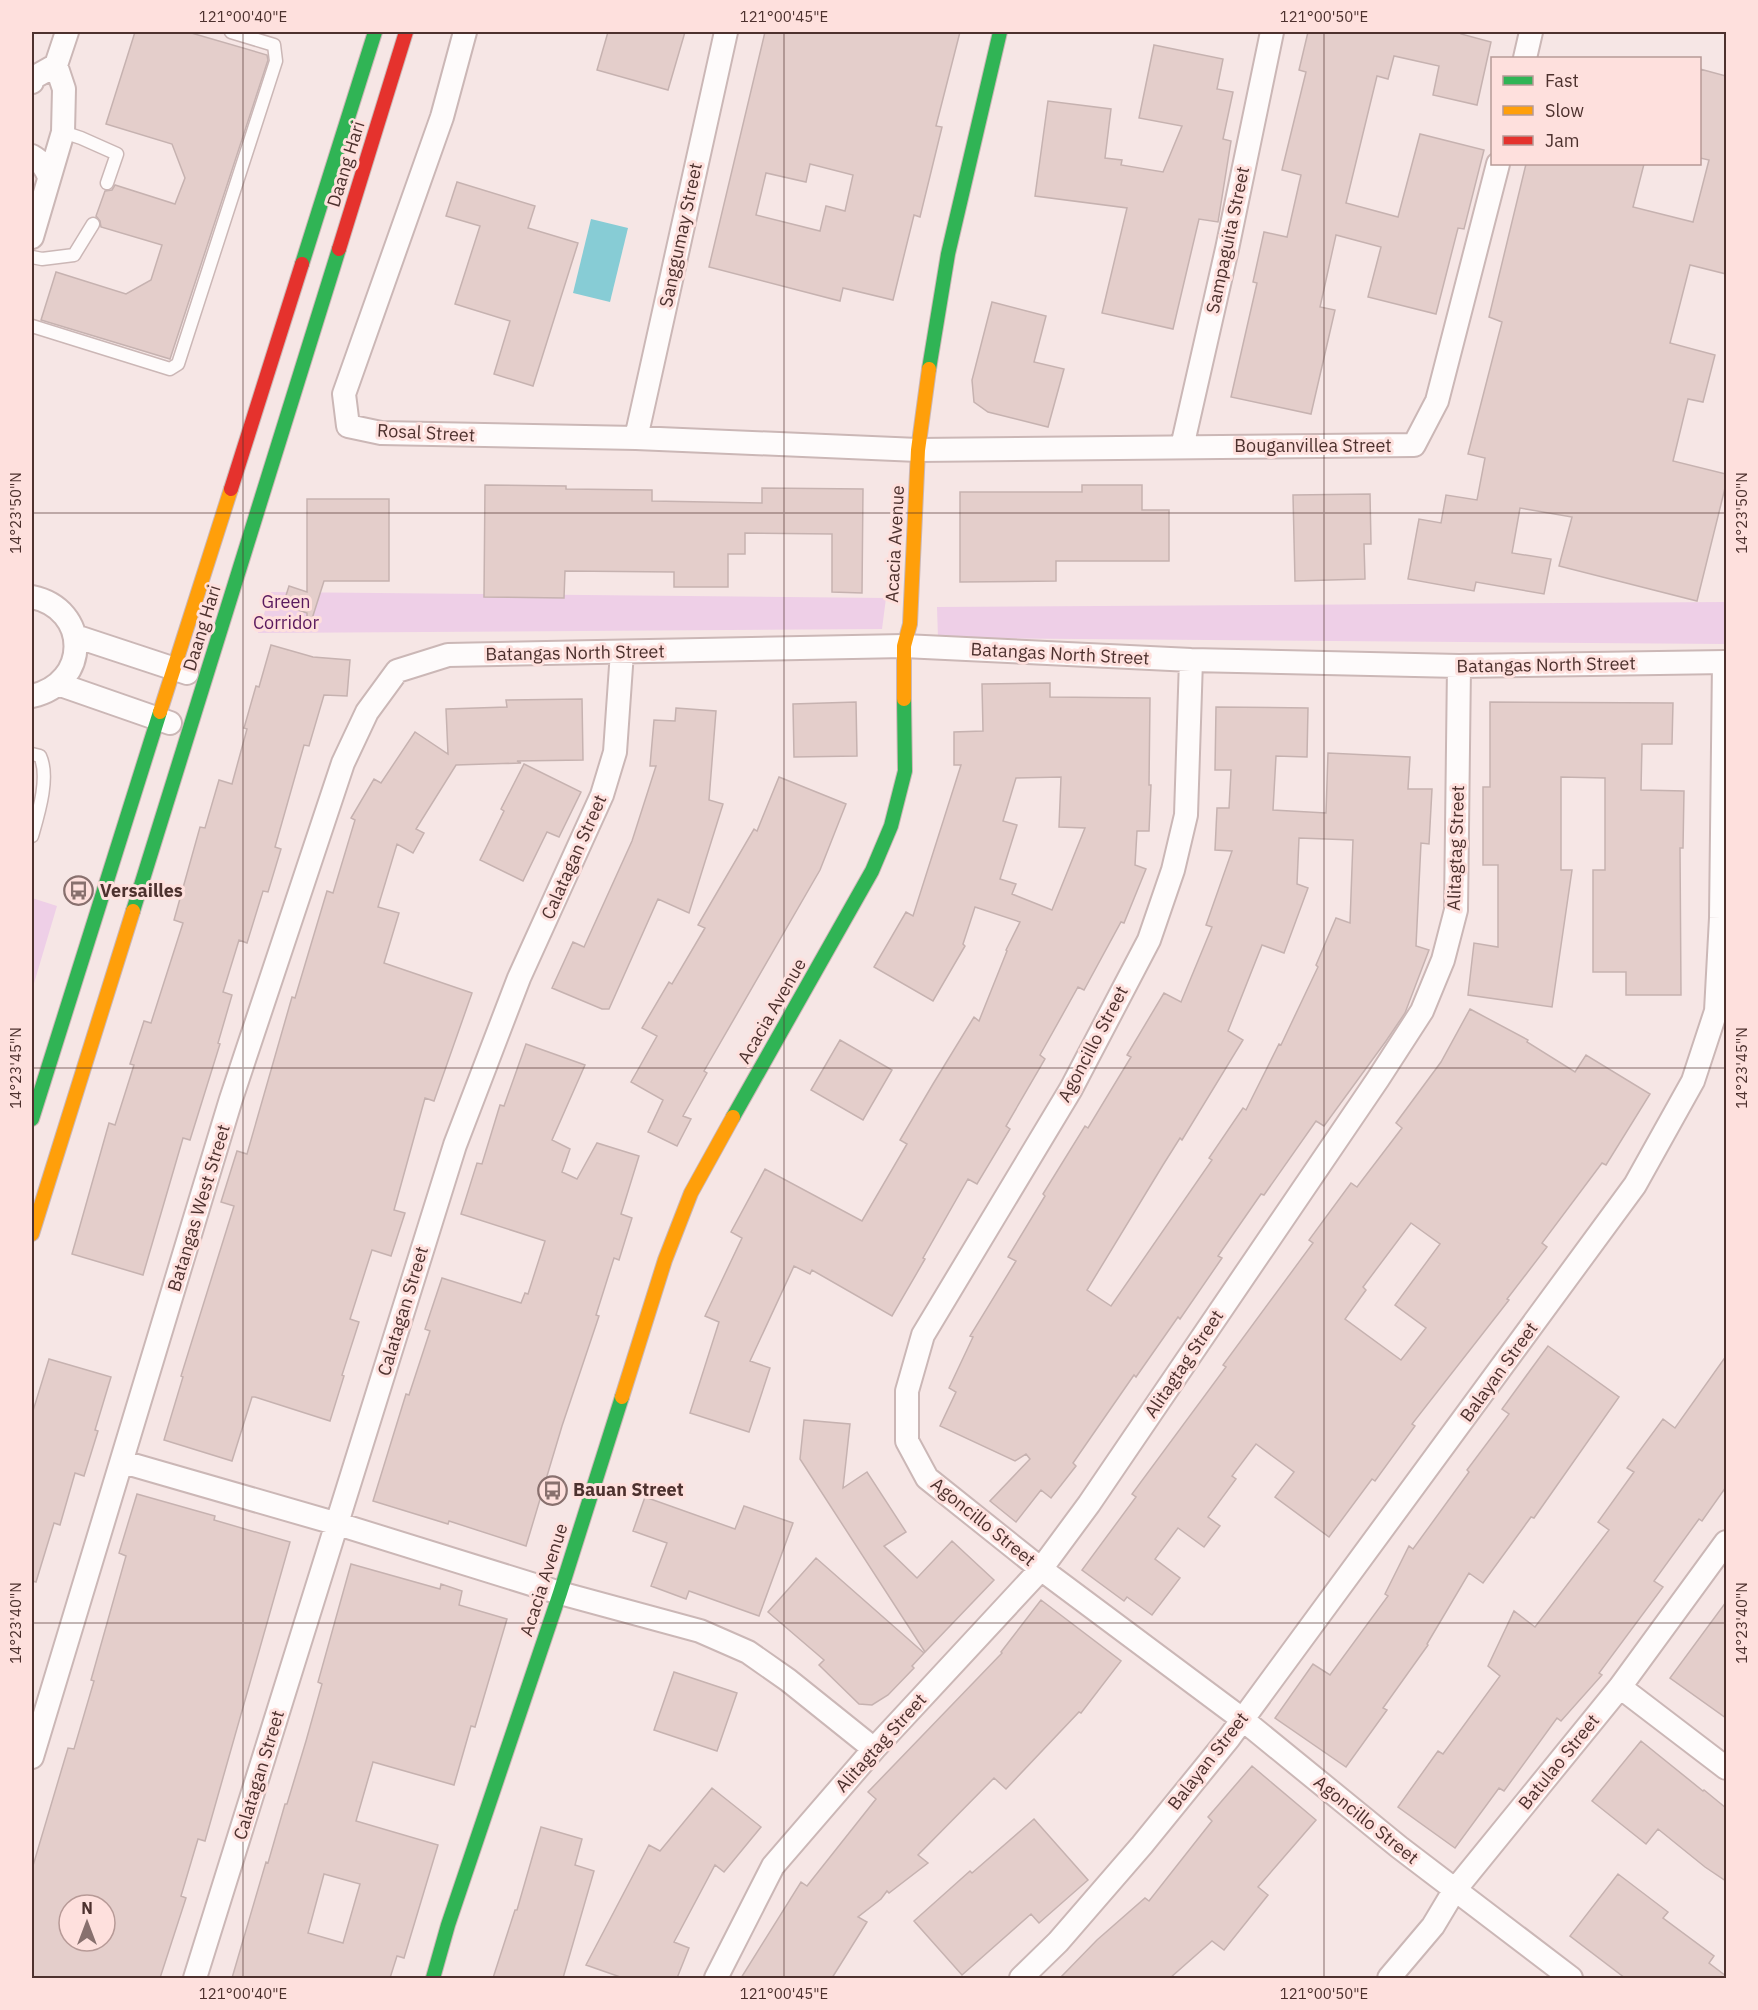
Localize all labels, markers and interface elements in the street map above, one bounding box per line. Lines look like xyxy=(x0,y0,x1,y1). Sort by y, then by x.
text: 121°00'40"E xyxy=(199,7,287,26)
text: 121°00'45"E xyxy=(740,7,828,26)
text: 121°00'50"E xyxy=(1280,7,1368,26)
legend xyxy=(1491,57,1701,165)
text: Fast xyxy=(1545,69,1579,92)
text: Slow xyxy=(1545,99,1584,122)
street label: Daang Hari xyxy=(322,118,369,210)
text: Jam xyxy=(1545,129,1580,152)
street label: Sanggumay Street xyxy=(654,160,707,309)
street label: Sampaguita Street xyxy=(1201,164,1254,315)
street label: Rosal Street xyxy=(376,418,476,447)
street label: Bouganvillea Street xyxy=(1234,434,1392,457)
text: 14°23'50"N xyxy=(6,472,25,554)
text: 14°23'50"N xyxy=(1732,472,1751,554)
street label: Acacia Avenue xyxy=(880,484,909,603)
street label: Daang Hari xyxy=(178,582,225,674)
park label: Green Corridor xyxy=(253,590,319,634)
street label: Batangas North Street xyxy=(970,637,1150,670)
street label: Batangas North Street xyxy=(485,639,665,666)
street label: Batangas North Street xyxy=(1456,651,1636,678)
street label: Alitagtag Street xyxy=(1442,785,1469,911)
street label: Calatagan Street xyxy=(536,791,611,923)
bus stop icon: Versailles xyxy=(63,875,95,907)
place label: Versailles xyxy=(100,879,183,902)
street label: Acacia Avenue xyxy=(732,954,811,1067)
street label: Agoncillo Street xyxy=(1052,982,1133,1106)
text: 14°23'45"N xyxy=(6,1027,25,1109)
text: 14°23'45"N xyxy=(1732,1027,1751,1109)
street label: Batangas West Street xyxy=(162,1121,235,1294)
street label: Calatagan Street xyxy=(372,1243,433,1378)
street label: Alitagtag Street xyxy=(1139,1305,1228,1422)
street label: Balayan Street xyxy=(1455,1317,1543,1426)
street label: Agoncillo Street xyxy=(926,1472,1040,1571)
bus stop icon: Bauan Street xyxy=(536,1474,568,1506)
place label: Bauan Street xyxy=(573,1478,684,1501)
street label: Acacia Avenue xyxy=(514,1520,573,1639)
text: 14°23'40"N xyxy=(6,1582,25,1664)
text: 14°23'40"N xyxy=(1732,1582,1751,1664)
street label: Alitagtag Street xyxy=(830,1688,931,1797)
street label: Calatagan Street xyxy=(228,1707,289,1842)
street label: Balayan Street xyxy=(1162,1707,1253,1814)
street label: Batulao Street xyxy=(1513,1709,1604,1814)
street label: Agoncillo Street xyxy=(1309,1770,1423,1869)
north arrow xyxy=(57,1893,117,1953)
text: N xyxy=(81,1898,93,1918)
text: 121°00'40"E xyxy=(199,1984,287,2003)
text: 121°00'45"E xyxy=(740,1984,828,2003)
text: 121°00'50"E xyxy=(1280,1984,1368,2003)

